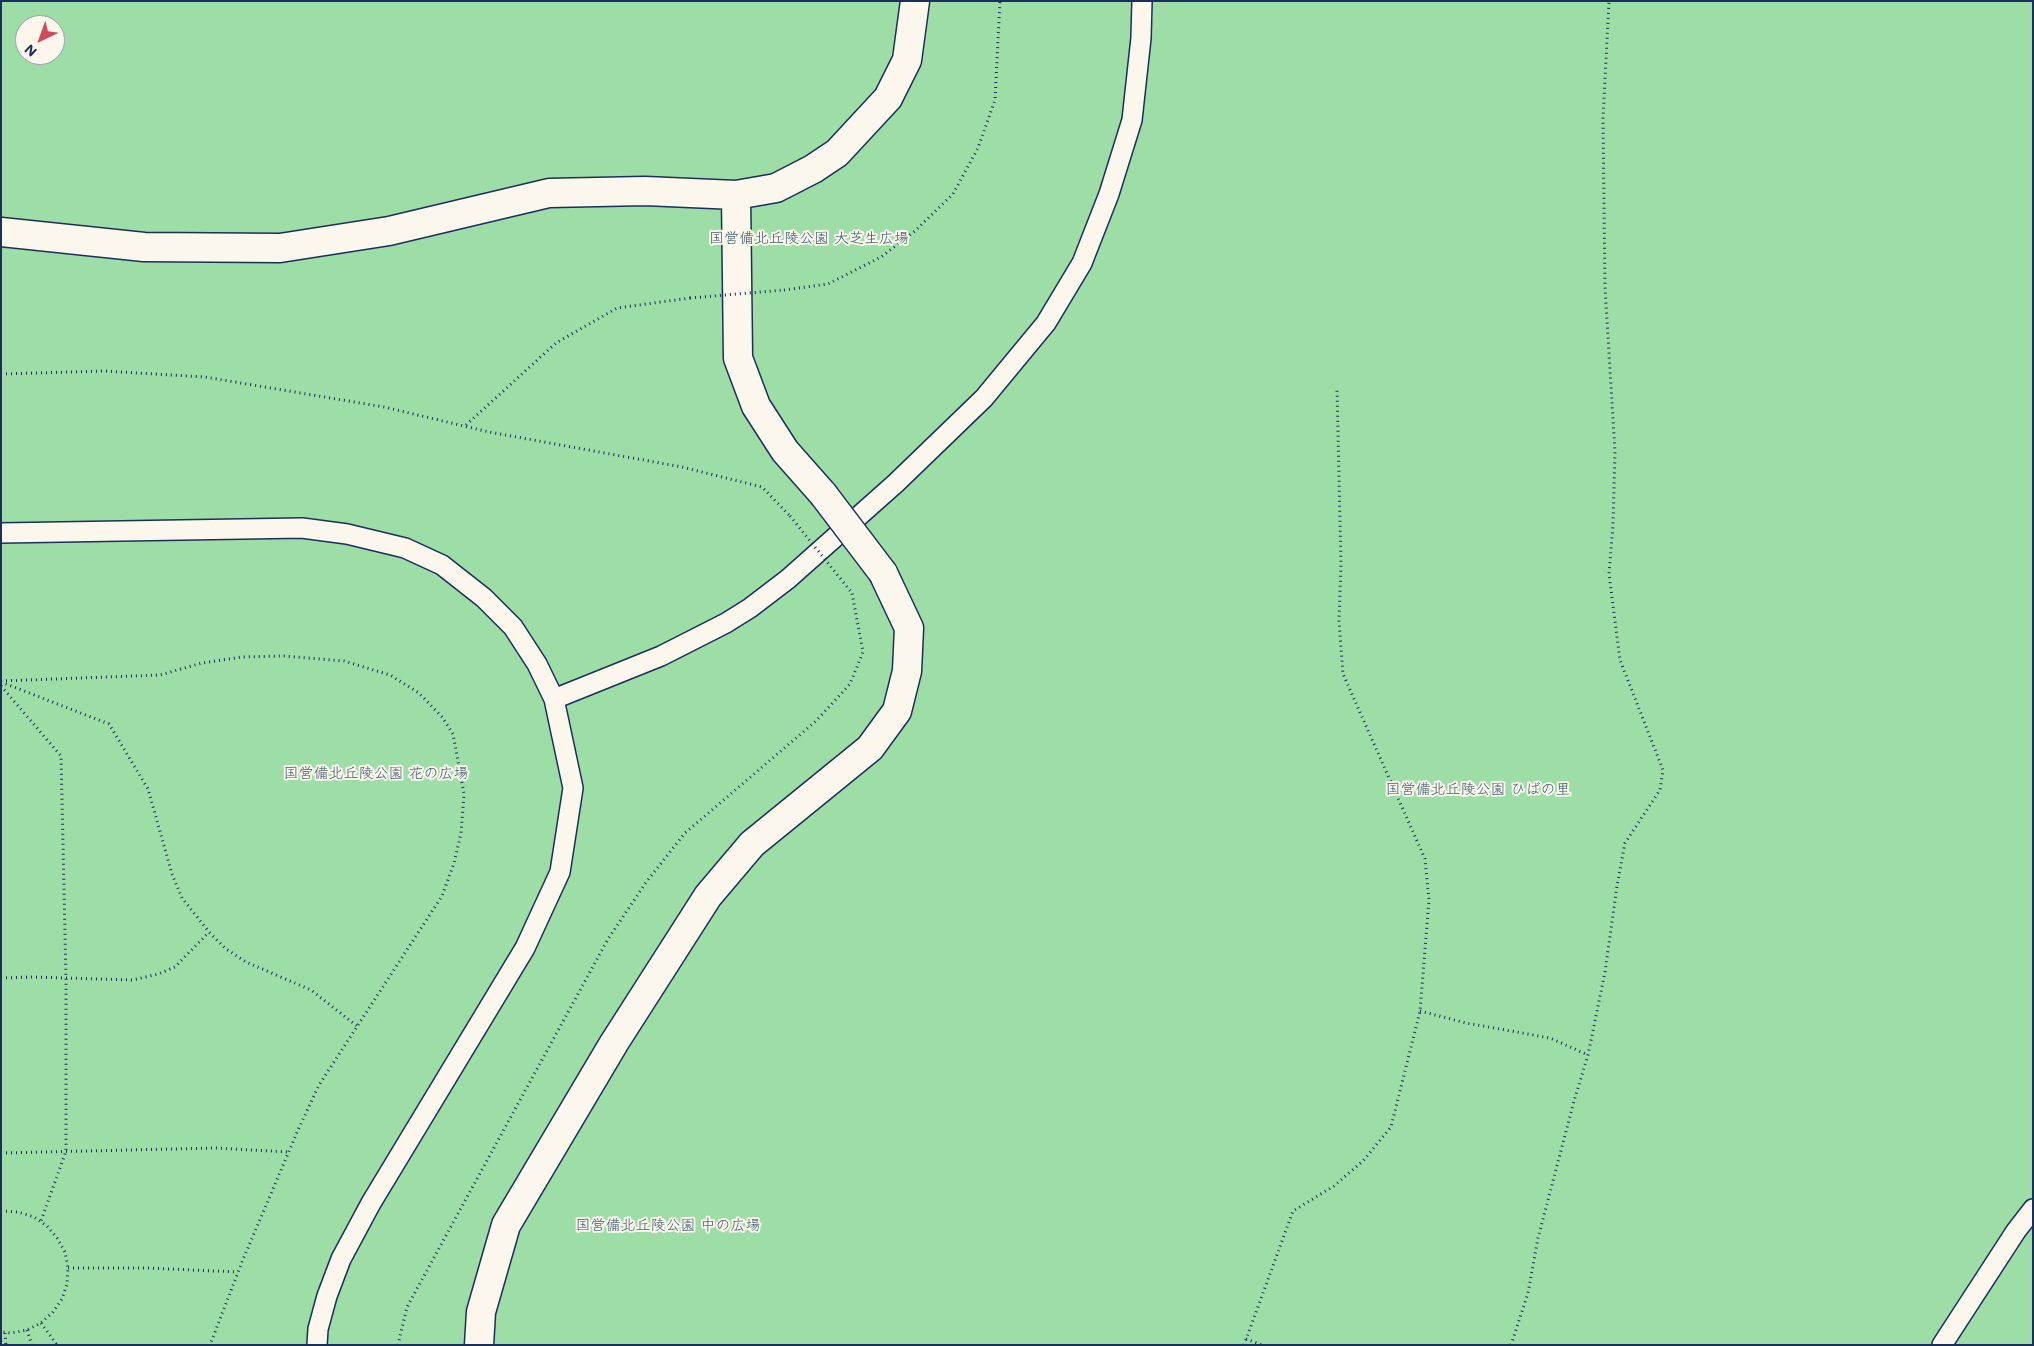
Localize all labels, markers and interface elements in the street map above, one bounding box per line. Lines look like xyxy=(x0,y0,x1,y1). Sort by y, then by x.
north arrow xyxy=(15,15,65,65)
text: N xyxy=(20,40,41,61)
park label: 国営備北丘陵公園 大芝生広場 xyxy=(709,229,909,247)
park label: 国営備北丘陵公園 花の広場 xyxy=(284,764,468,782)
park label: 国営備北丘陵公園 ひばの里 xyxy=(1386,780,1570,798)
park label: 国営備北丘陵公園 中の広場 xyxy=(576,1216,760,1234)

